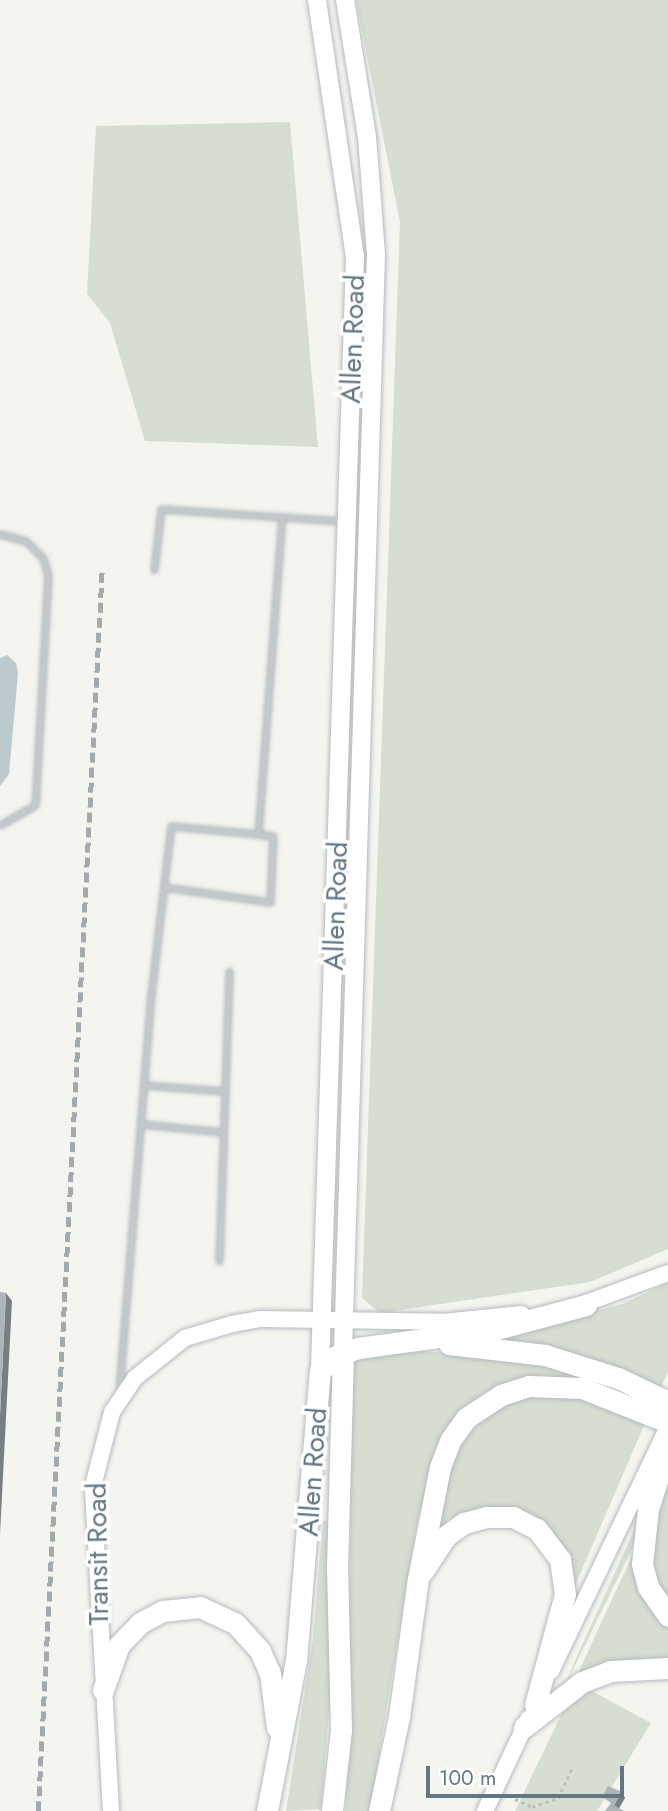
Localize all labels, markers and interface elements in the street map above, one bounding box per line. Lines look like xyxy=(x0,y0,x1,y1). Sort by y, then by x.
street label: Allen Road xyxy=(334,274,372,404)
street label: Allen Road xyxy=(317,841,355,971)
street label: Allen Road xyxy=(292,1406,334,1538)
street label: Transit Road xyxy=(80,1482,116,1626)
scale bar xyxy=(430,1752,628,1796)
text: 100 m xyxy=(439,1763,496,1793)

